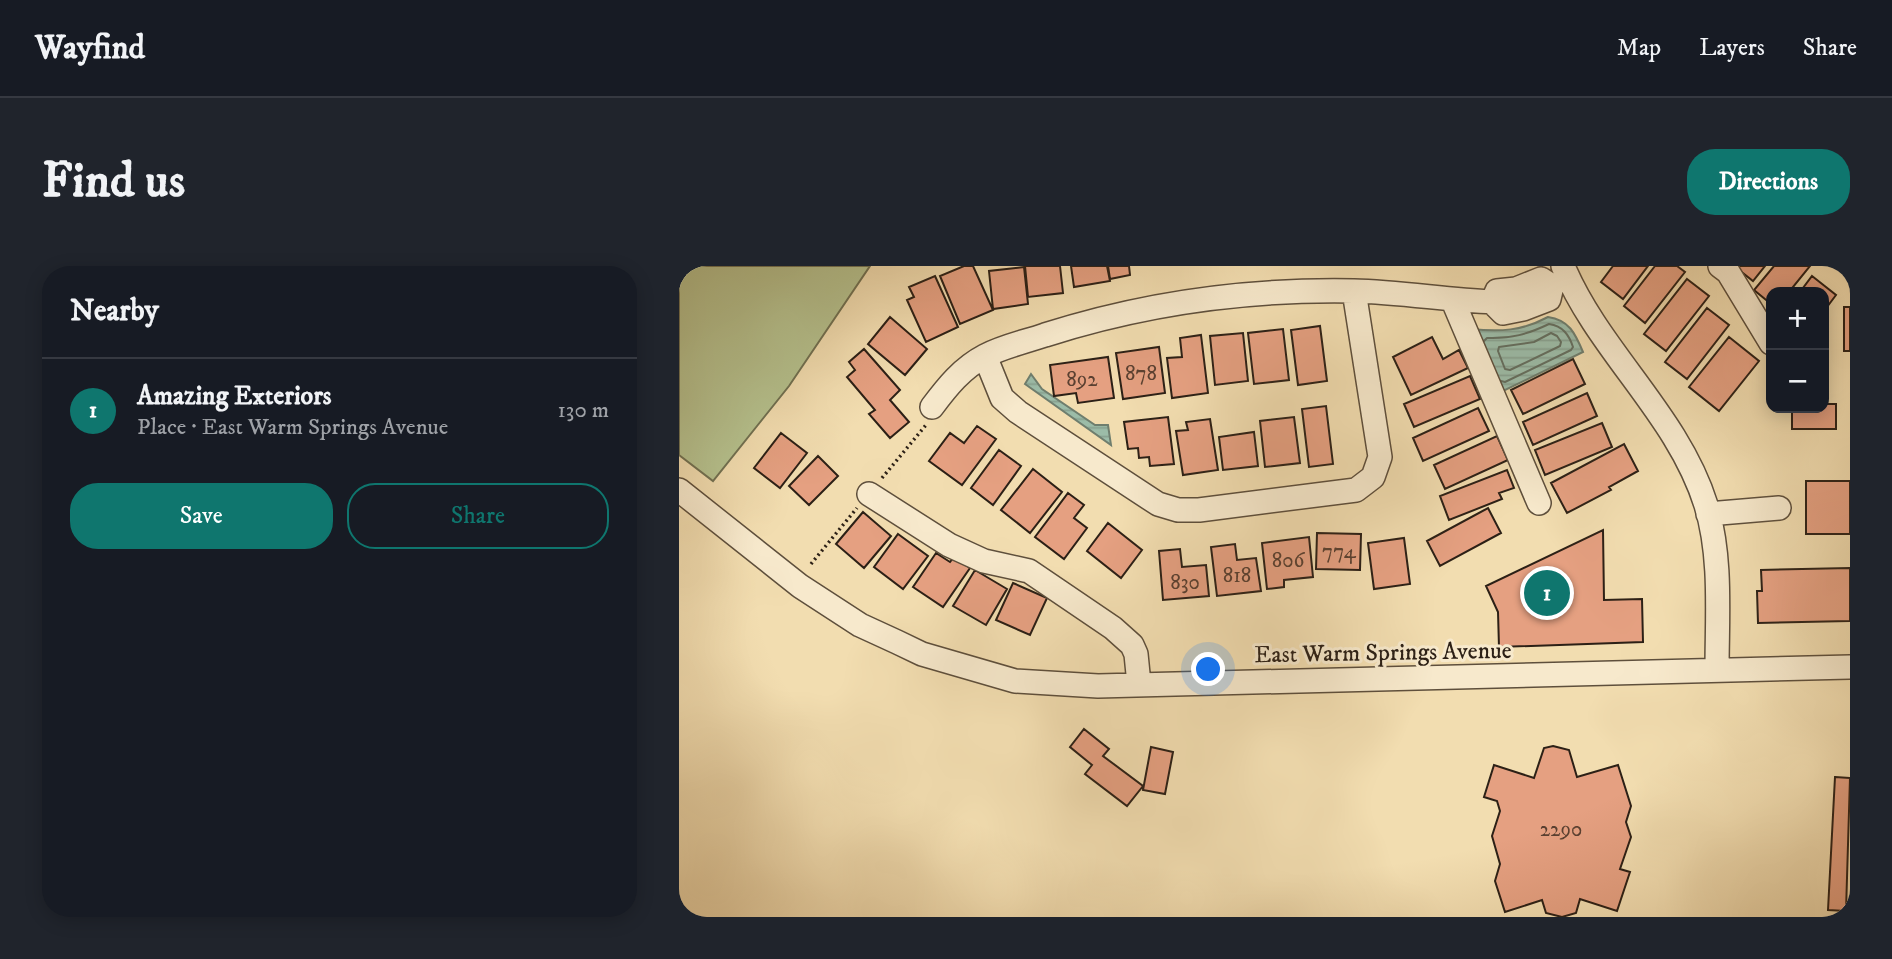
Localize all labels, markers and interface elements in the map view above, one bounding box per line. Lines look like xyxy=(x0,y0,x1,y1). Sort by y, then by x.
text: Wayfind xyxy=(35,28,145,69)
text: Map xyxy=(1617,33,1661,63)
text: Layers xyxy=(1699,33,1765,63)
text: Share xyxy=(1803,33,1857,63)
button: Directions xyxy=(1687,149,1850,215)
text: Find us xyxy=(42,151,185,213)
map controls xyxy=(1766,287,1829,413)
button: + xyxy=(1766,287,1829,350)
text: Nearby xyxy=(70,293,159,330)
button: − xyxy=(1766,350,1829,413)
house number: 878 xyxy=(1125,361,1157,387)
house number: 892 xyxy=(1066,367,1098,393)
text: Amazing Exteriors xyxy=(137,380,332,413)
text: 1 xyxy=(89,396,97,425)
text: 130 m xyxy=(557,396,609,425)
text: Place · East Warm Springs Avenue xyxy=(137,413,448,442)
button: Save xyxy=(70,483,333,549)
button: Share xyxy=(347,483,609,549)
house number: 774 xyxy=(1322,539,1357,565)
house number: 806 xyxy=(1272,548,1305,574)
house number: 818 xyxy=(1223,563,1251,589)
pin: 1 xyxy=(1524,567,1570,619)
house number: 830 xyxy=(1170,570,1200,596)
street label: East Warm Springs Avenue xyxy=(1254,636,1512,670)
your location xyxy=(1191,652,1225,686)
house number: 2290 xyxy=(1540,817,1582,843)

